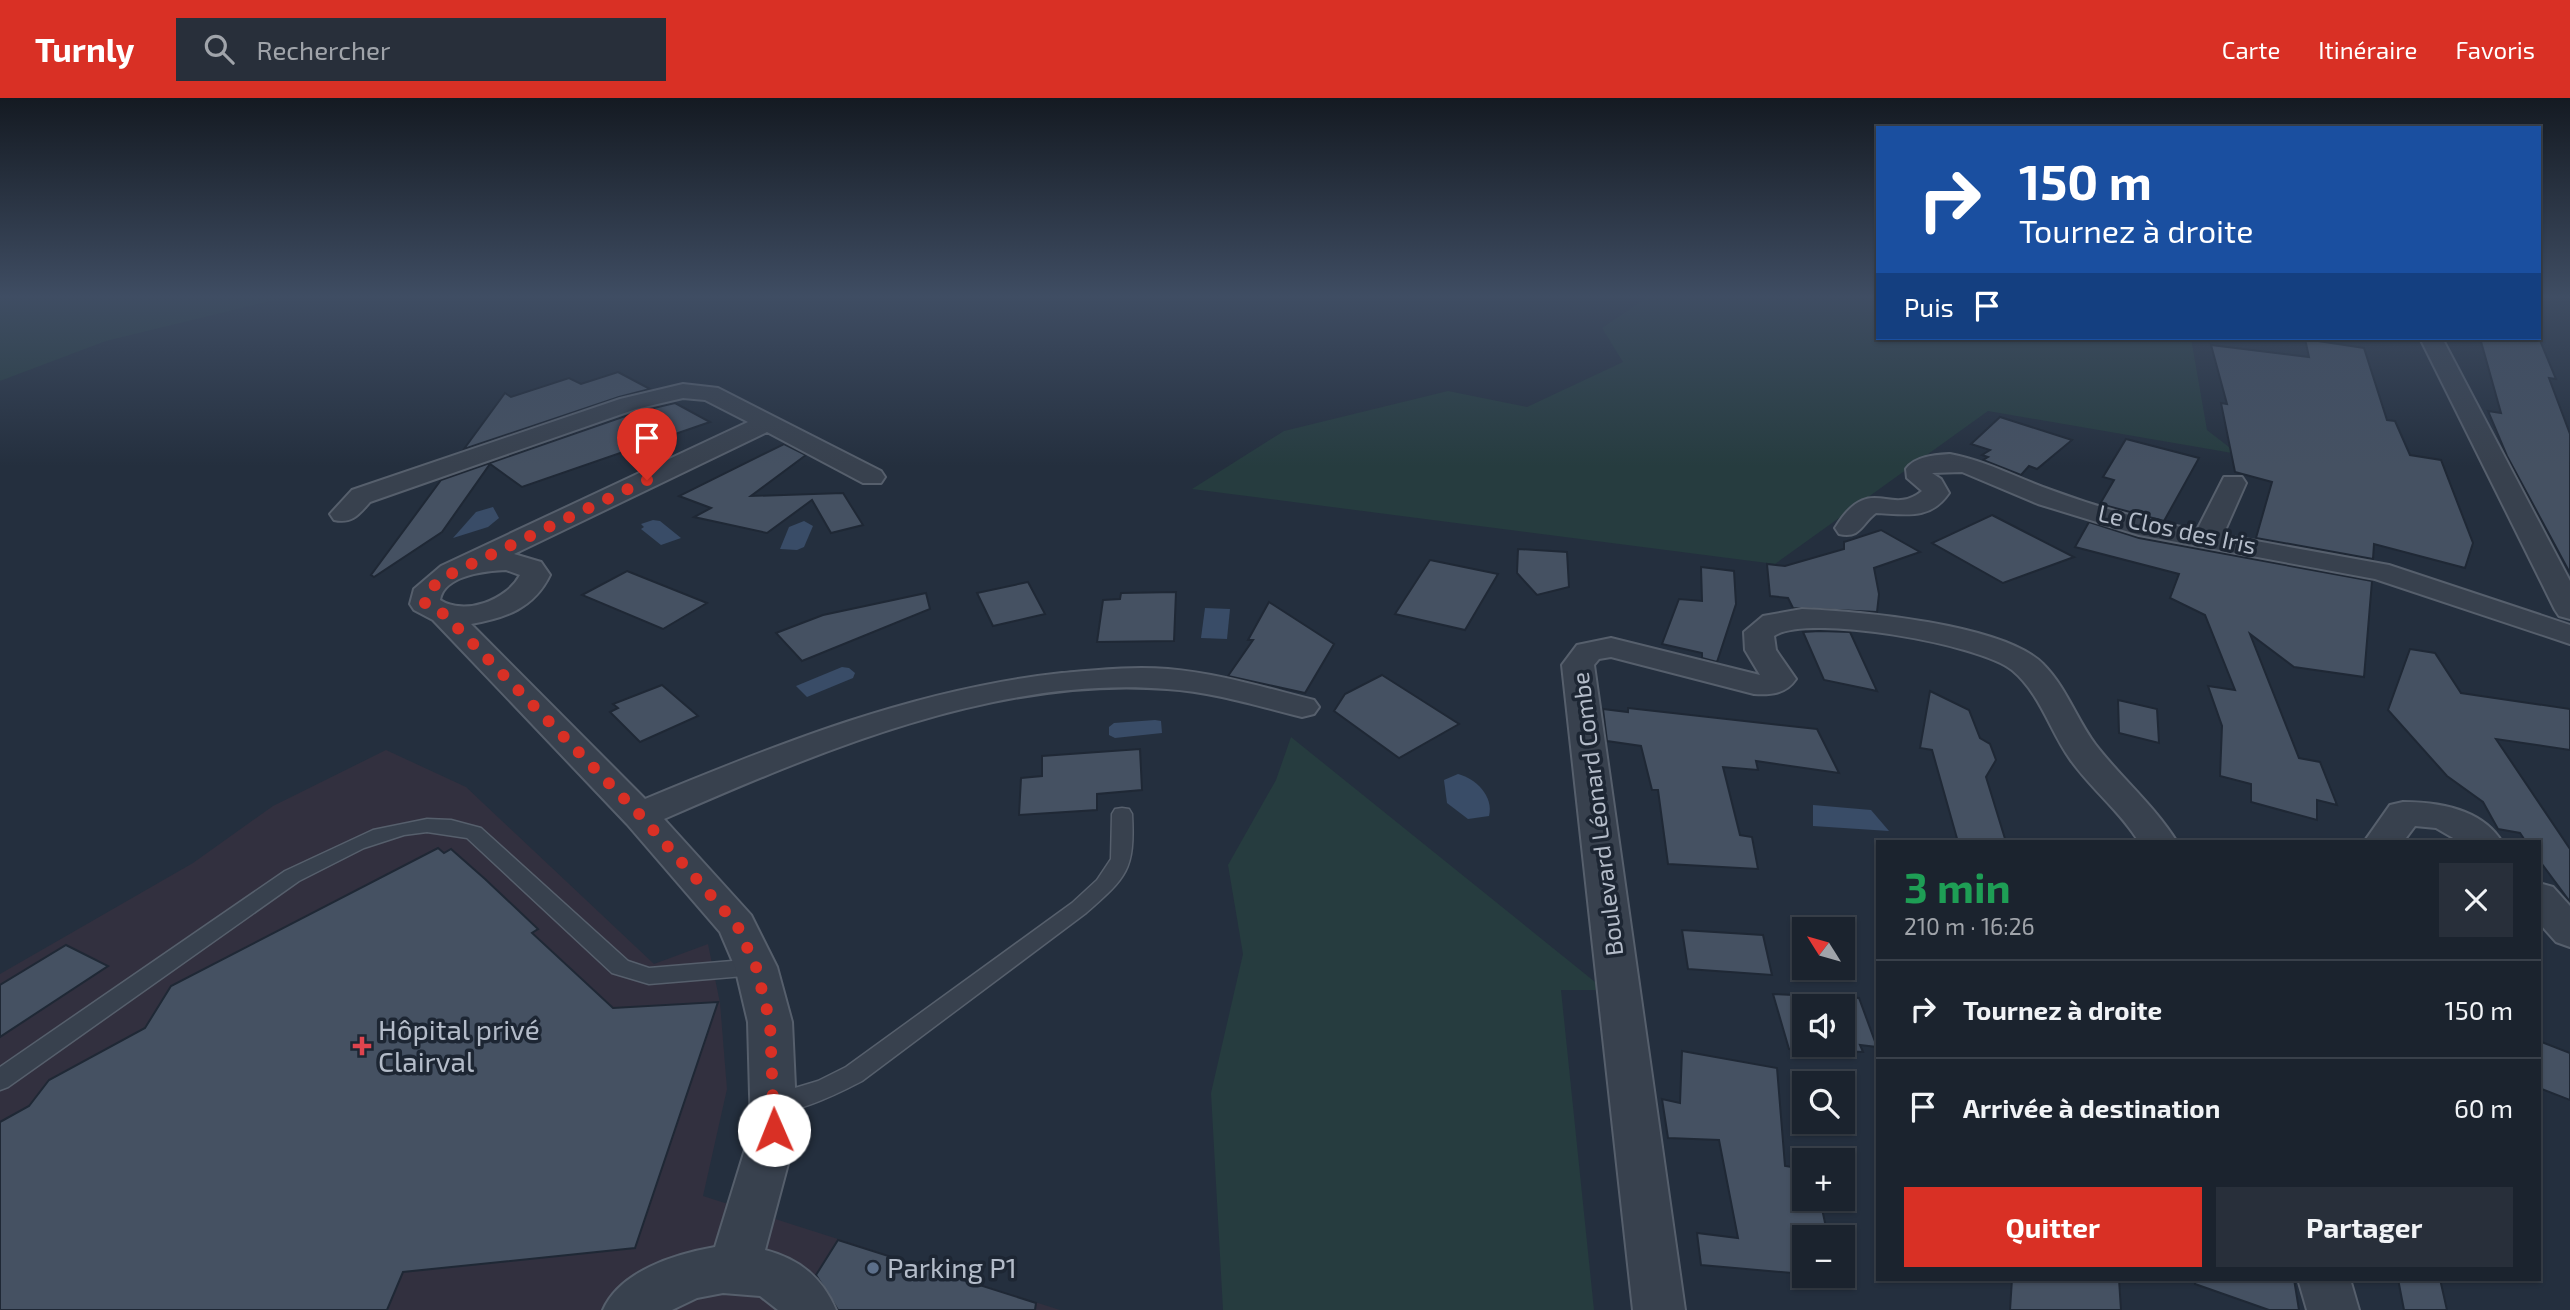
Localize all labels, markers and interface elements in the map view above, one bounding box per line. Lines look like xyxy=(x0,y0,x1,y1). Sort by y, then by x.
search box xyxy=(176,18,666,81)
text: Turnly xyxy=(35,29,134,69)
icon: search xyxy=(200,30,238,68)
text: Rechercher xyxy=(256,34,390,65)
text: Carte xyxy=(2222,35,2280,64)
text: Itinéraire xyxy=(2318,35,2417,64)
text: Favoris xyxy=(2455,35,2535,64)
text: 150 m xyxy=(2019,151,2152,210)
icon: right xyxy=(1904,154,1995,245)
text: Tournez à droite xyxy=(2019,211,2253,249)
icon: arrive xyxy=(1968,287,2006,325)
text: Puis xyxy=(1904,291,1954,322)
pin xyxy=(617,408,677,480)
icon: arrive xyxy=(628,419,666,457)
street label: Le Clos des Iris xyxy=(2096,498,2259,559)
street label: Boulevard Léonard Combe xyxy=(1565,671,1628,958)
text: 3 min xyxy=(1904,861,2011,911)
button: close xyxy=(2439,863,2513,937)
text: 210 m · 16:26 xyxy=(1904,912,2035,940)
north arrow xyxy=(1792,917,1855,980)
map controls xyxy=(1792,917,1855,1288)
icon: right xyxy=(1904,990,1942,1028)
button: sound xyxy=(1792,994,1855,1057)
text: Tournez à droite xyxy=(1963,994,2162,1025)
text: 150 m xyxy=(2444,994,2513,1025)
place label: Hôpital privé Clairval xyxy=(378,1012,540,1078)
marker: Hôpital privé Clairval xyxy=(352,1036,372,1056)
button: search xyxy=(1792,1071,1855,1134)
icon: arrive xyxy=(1904,1088,1942,1126)
text: Arrivée à destination xyxy=(1963,1092,2220,1123)
text: 60 m xyxy=(2454,1092,2513,1123)
position arrow xyxy=(737,1093,811,1167)
button: + xyxy=(1792,1148,1855,1211)
button: Quitter xyxy=(1904,1187,2202,1267)
button: Partager xyxy=(2216,1187,2513,1267)
button: − xyxy=(1792,1225,1855,1288)
place label: Parking P1 xyxy=(887,1250,1017,1284)
marker: Parking P1 xyxy=(865,1260,881,1276)

